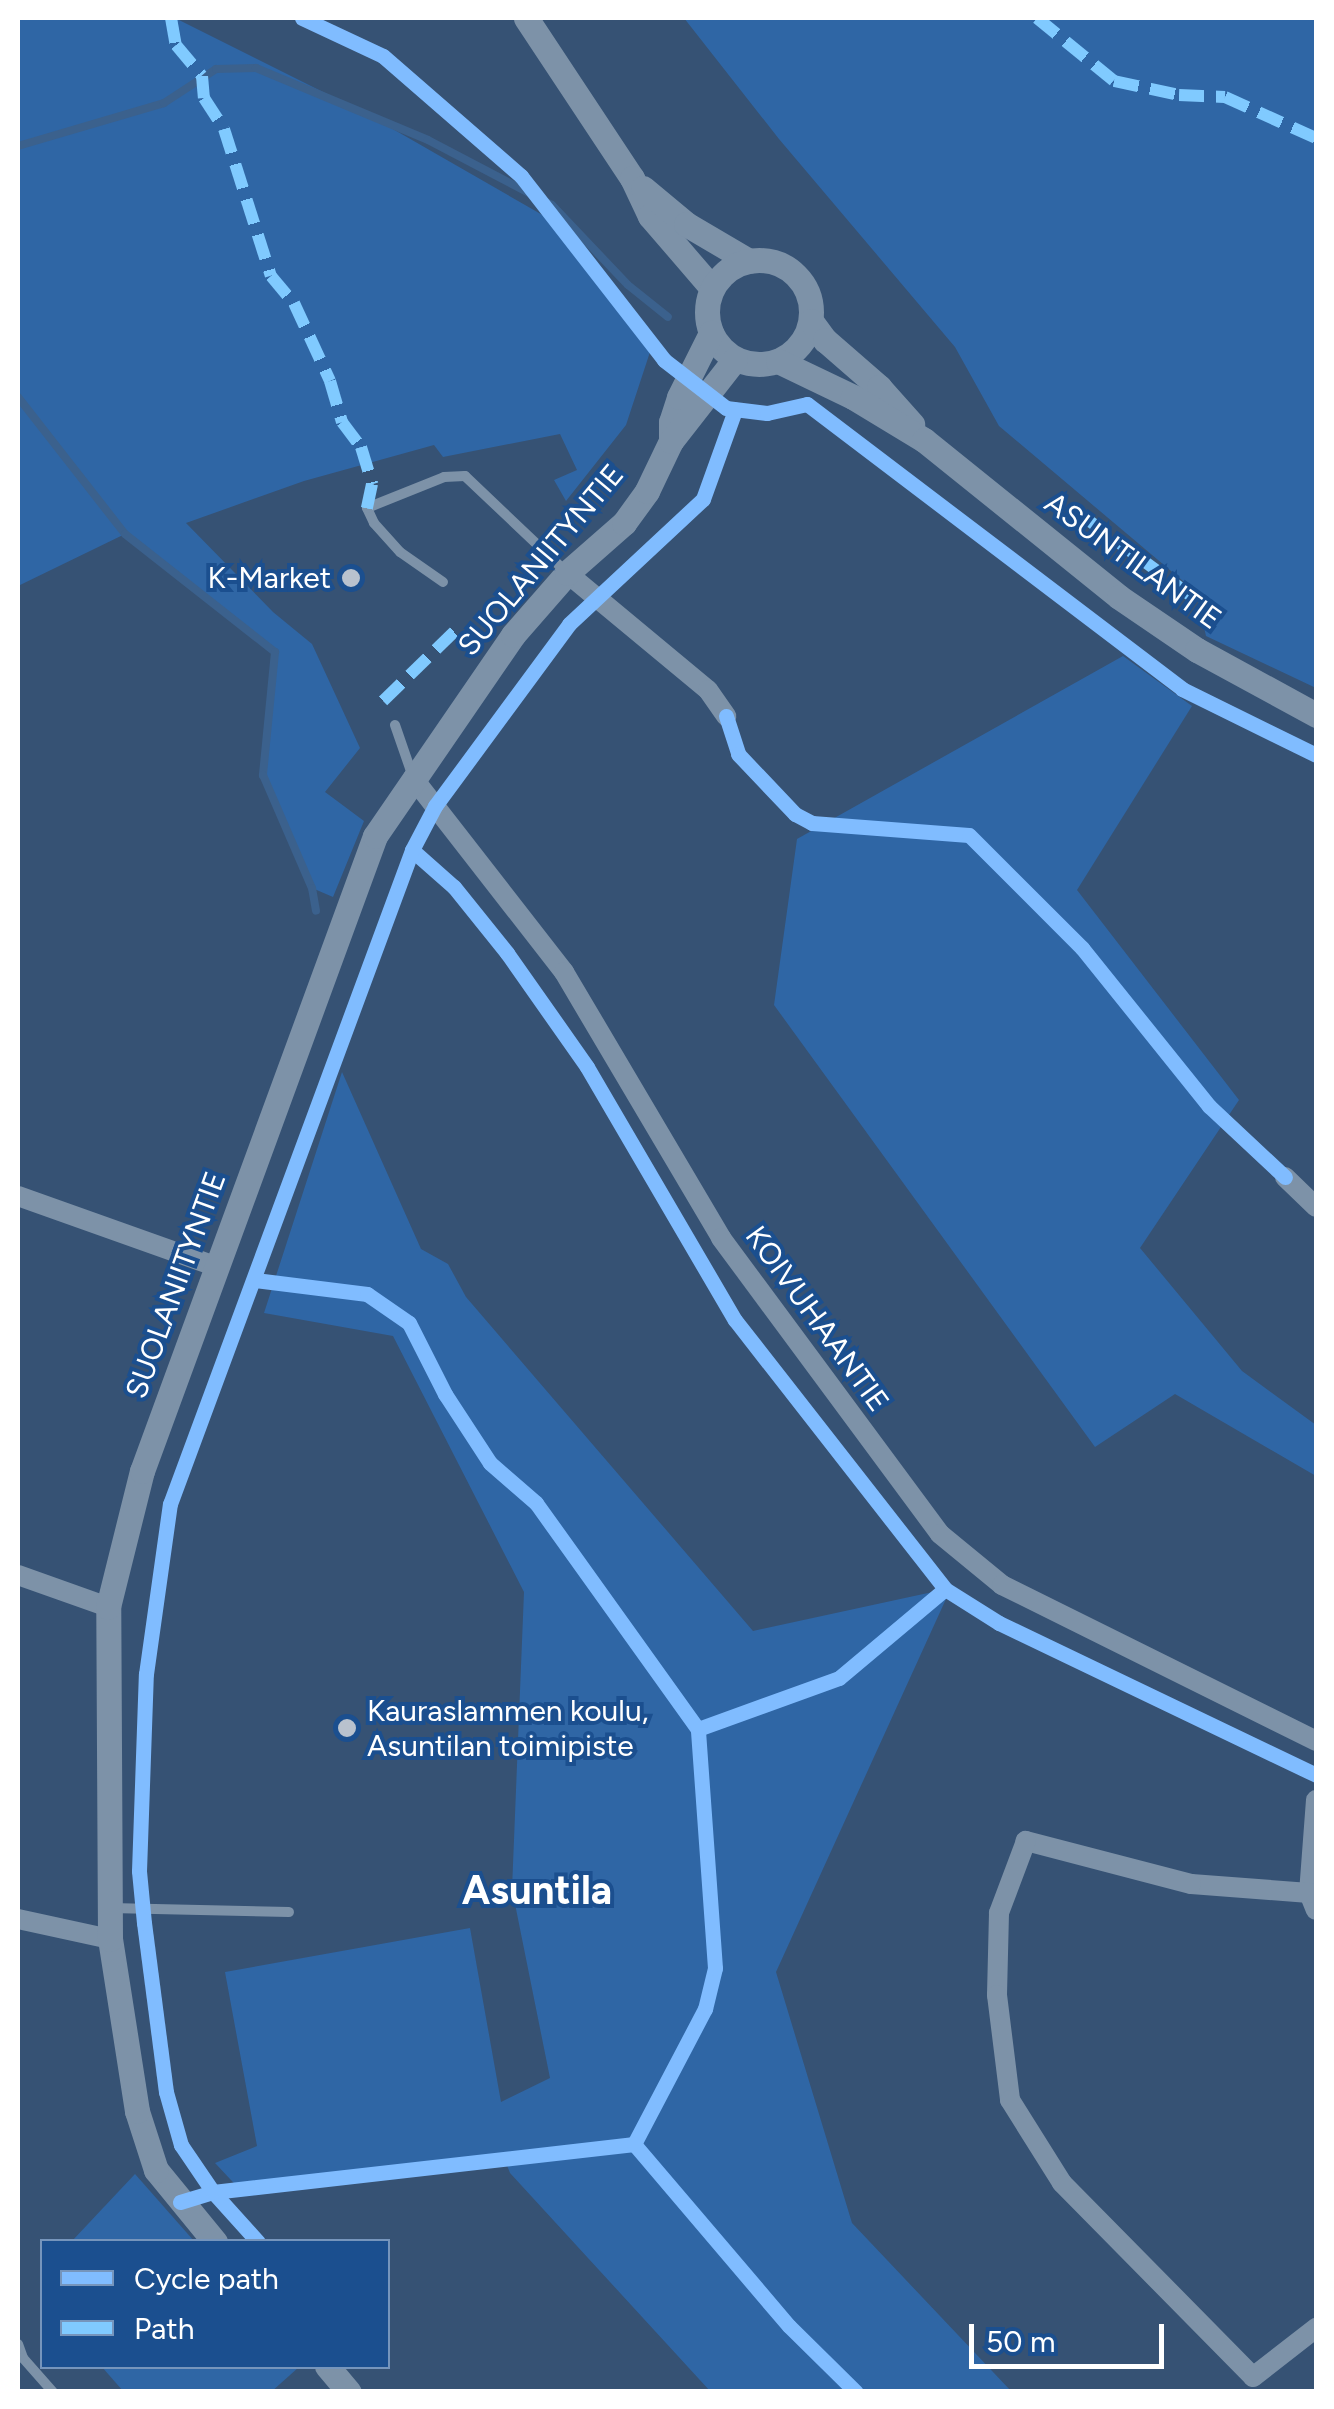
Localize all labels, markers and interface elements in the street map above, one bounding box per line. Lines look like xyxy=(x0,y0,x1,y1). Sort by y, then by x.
street label: SUOLANIITYNTIE xyxy=(451,457,631,663)
street label: ASUNTILANTIE xyxy=(1038,485,1228,637)
place label: K-Market xyxy=(207,560,331,596)
marker: K-Market xyxy=(340,567,362,589)
street label: SUOLANIITYNTIE xyxy=(118,1167,234,1403)
street label: KOIVUHAANTIE xyxy=(738,1219,896,1419)
place label: Kauraslammen koulu, Asuntilan toimipiste xyxy=(367,1693,648,1764)
marker: Kauraslammen koulu, Asuntilan toimipiste xyxy=(336,1717,358,1739)
district label: Asuntila xyxy=(462,1866,612,1914)
legend xyxy=(40,2239,390,2369)
text: Cycle path xyxy=(134,2260,279,2297)
scale bar xyxy=(974,2304,1169,2366)
text: Path xyxy=(134,2310,194,2347)
text: 50 m xyxy=(986,2323,1055,2360)

